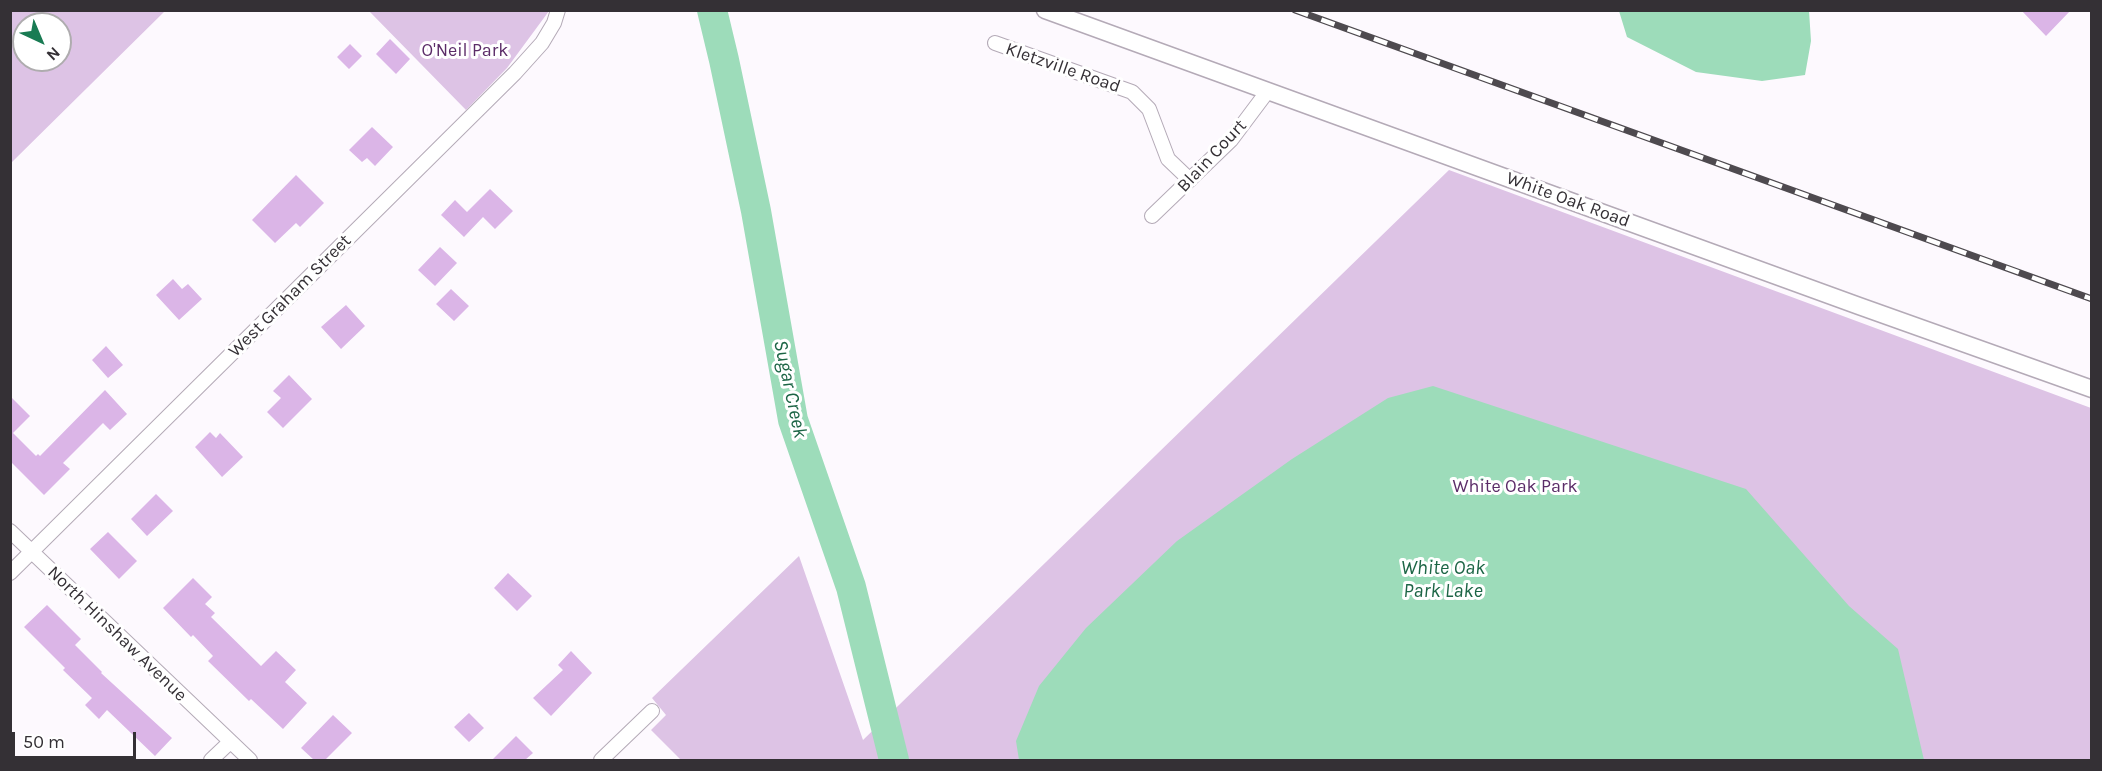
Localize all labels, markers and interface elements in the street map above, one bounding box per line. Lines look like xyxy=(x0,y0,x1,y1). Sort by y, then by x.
north arrow xyxy=(12,12,72,72)
street label: Kletzville Road xyxy=(1003,38,1123,98)
park label: O'Neil Park xyxy=(422,40,508,62)
text: N xyxy=(43,43,64,65)
street label: Blain Court xyxy=(1173,115,1251,197)
street label: White Oak Road xyxy=(1503,168,1633,232)
street label: West Graham Street xyxy=(224,230,356,362)
water label: Sugar Creek xyxy=(768,338,812,440)
park label: White Oak Park xyxy=(1452,476,1578,498)
water label: White Oak Park Lake xyxy=(1401,556,1485,603)
street label: North Hinshaw Avenue xyxy=(43,562,191,706)
scale bar xyxy=(15,720,140,758)
text: 50 m xyxy=(23,731,65,753)

